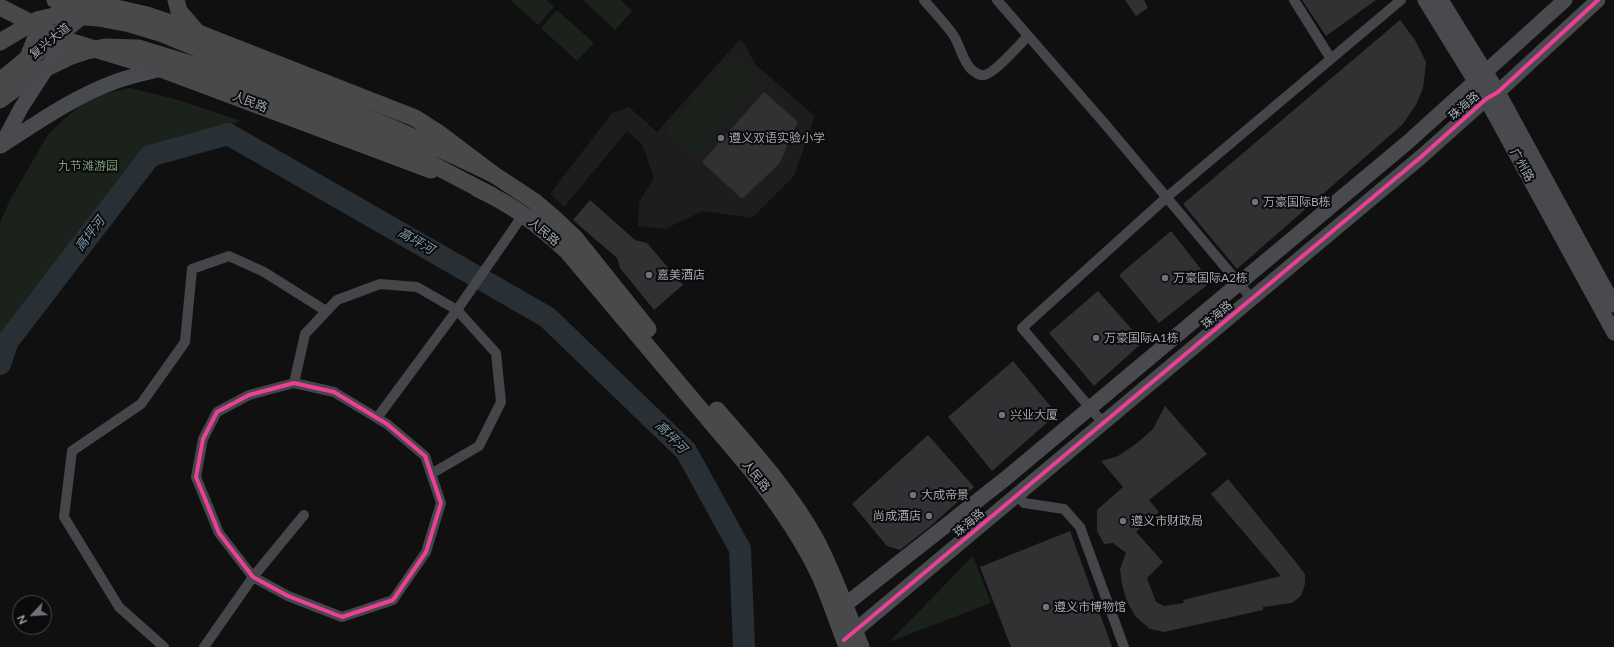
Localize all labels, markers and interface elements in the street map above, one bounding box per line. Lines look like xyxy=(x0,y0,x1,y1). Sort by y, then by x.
street label: 复兴大道 xyxy=(27,20,73,62)
street label: 人民路 xyxy=(231,89,269,115)
street label: 珠海路 xyxy=(1446,89,1482,123)
place label: 遵义双语实验小学 xyxy=(729,131,825,145)
marker: 遵义双语实验小学 xyxy=(716,133,726,143)
street label: 广州路 xyxy=(1507,146,1537,184)
park label: 九节滩游园 xyxy=(58,159,118,173)
place label: 万豪国际B栋 xyxy=(1263,195,1331,209)
marker: 万豪国际B栋 xyxy=(1250,197,1260,207)
water label: 高坪河 xyxy=(72,214,108,254)
street label: 人民路 xyxy=(526,215,562,249)
water label: 高坪河 xyxy=(395,224,437,258)
place label: 嘉美酒店 xyxy=(657,268,705,282)
marker: 嘉美酒店 xyxy=(644,270,654,280)
place label: 万豪国际A2栋 xyxy=(1173,271,1248,285)
marker: 万豪国际A2栋 xyxy=(1160,273,1170,283)
street label: 珠海路 xyxy=(1199,298,1235,332)
place label: 万豪国际A1栋 xyxy=(1104,331,1179,345)
marker: 万豪国际A1栋 xyxy=(1091,333,1101,343)
place label: 兴业大厦 xyxy=(1010,408,1058,422)
marker: 兴业大厦 xyxy=(997,410,1007,420)
water label: 高坪河 xyxy=(652,418,690,456)
street label: 人民路 xyxy=(739,457,773,495)
place label: 大成帝景 xyxy=(921,488,969,502)
marker: 大成帝景 xyxy=(908,490,918,500)
street label: 珠海路 xyxy=(951,506,987,540)
place label: 尚成酒店 xyxy=(873,509,921,523)
marker: 尚成酒店 xyxy=(924,511,934,521)
place label: 遵义市财政局 xyxy=(1131,514,1203,528)
marker: 遵义市财政局 xyxy=(1118,516,1128,526)
north arrow xyxy=(12,595,52,635)
place label: 遵义市博物馆 xyxy=(1054,600,1126,614)
marker: 遵义市博物馆 xyxy=(1041,602,1051,612)
text: N xyxy=(14,613,29,626)

